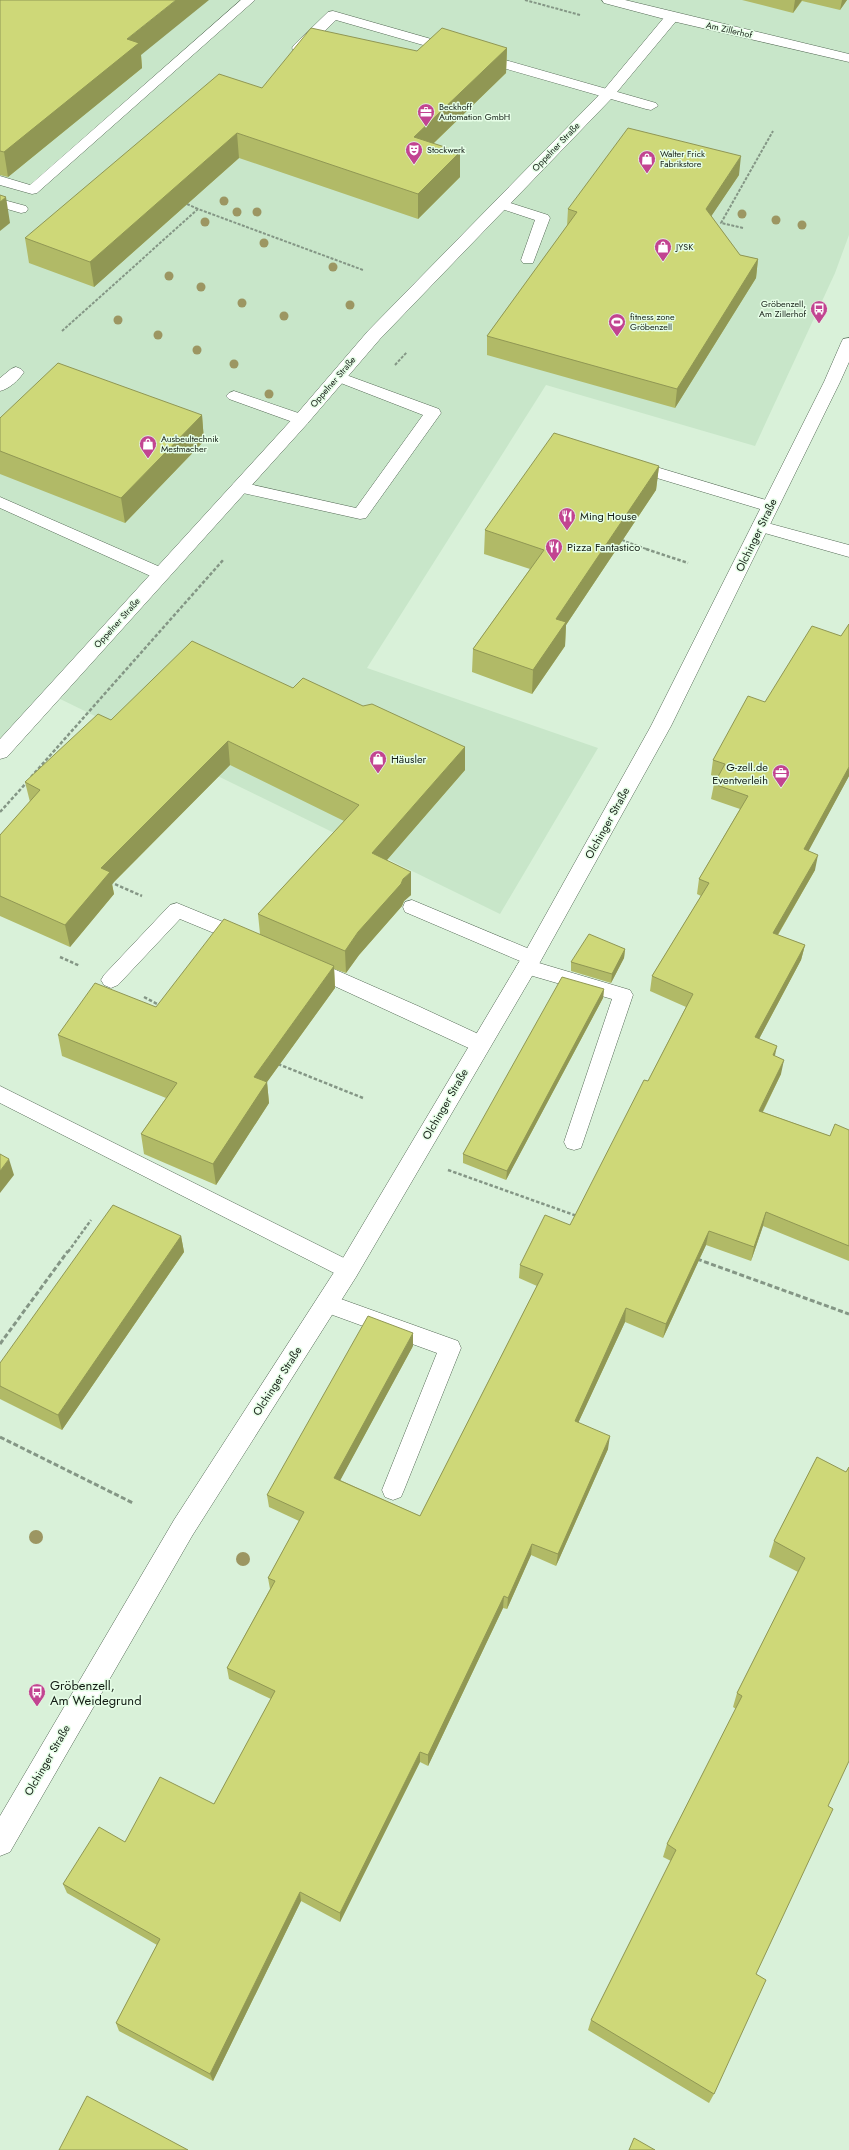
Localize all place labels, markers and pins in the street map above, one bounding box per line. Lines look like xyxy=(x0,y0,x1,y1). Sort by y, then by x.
place label: Beckhoff Automation GmbH xyxy=(439,100,510,123)
office icon: Beckhoff Automation GmbH xyxy=(416,102,436,127)
theatre icon: Stockwerk xyxy=(404,140,424,165)
place label: Stockwerk xyxy=(427,143,465,156)
place label: Walter Frick Fabrikstore xyxy=(660,147,705,170)
shop icon: Walter Frick Fabrikstore xyxy=(637,149,657,174)
shop icon: JYSK xyxy=(653,237,673,262)
place label: JYSK xyxy=(675,240,694,253)
place label: Gröbenzell, Am Zillerhof xyxy=(759,297,806,320)
bus stop icon: Gröbenzell, Am Zillerhof xyxy=(809,299,829,324)
place label: fitness zone Gröbenzell xyxy=(630,310,675,333)
sports icon: fitness zone Gröbenzell xyxy=(607,312,627,337)
place label: Ausbeultechnik Mestmacher xyxy=(161,432,219,455)
shop icon: Ausbeultechnik Mestmacher xyxy=(138,434,158,459)
restaurant icon: Ming House xyxy=(557,506,577,531)
place label: Ming House xyxy=(580,508,637,524)
restaurant icon: Pizza Fantastico xyxy=(544,537,564,562)
place label: Pizza Fantastico xyxy=(567,539,640,555)
shop icon: Häusler xyxy=(368,749,388,774)
place label: Häusler xyxy=(391,751,427,767)
place label: G-zell.de Eventverleih xyxy=(712,759,768,788)
office icon: G-zell.de Eventverleih xyxy=(771,763,791,788)
place label: Gröbenzell, Am Weidegrund xyxy=(50,1676,142,1710)
bus stop icon: Gröbenzell, Am Weidegrund xyxy=(27,1682,47,1707)

